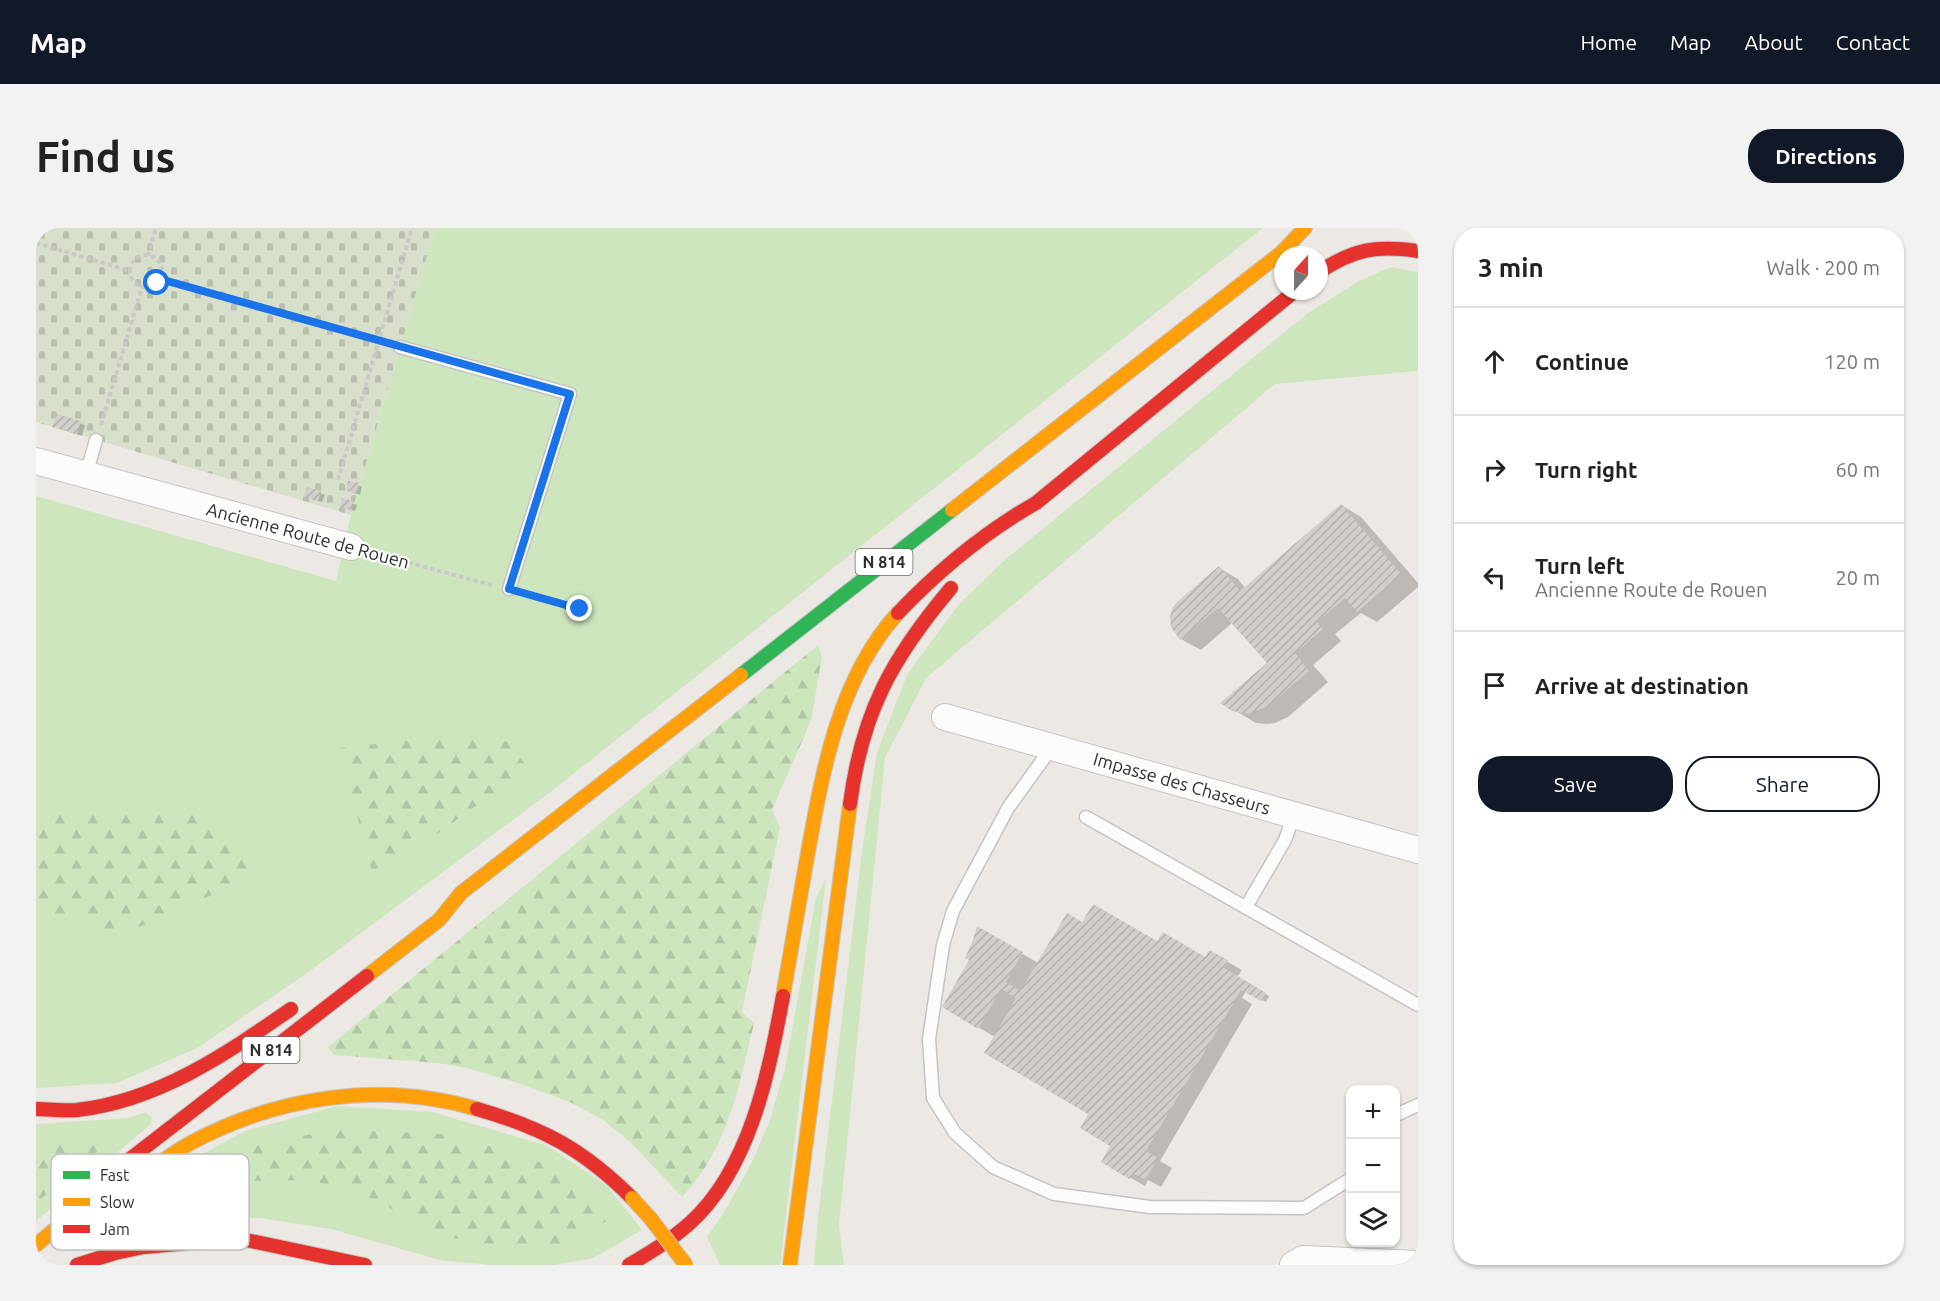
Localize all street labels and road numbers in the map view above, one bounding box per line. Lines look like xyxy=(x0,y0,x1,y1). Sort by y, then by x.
street label: Ancienne Route de Rouen xyxy=(204,498,412,572)
road number: N 814 xyxy=(856,549,912,575)
street label: Impasse des Chasseurs xyxy=(1091,748,1273,818)
road number: N 814 xyxy=(242,1037,300,1063)

